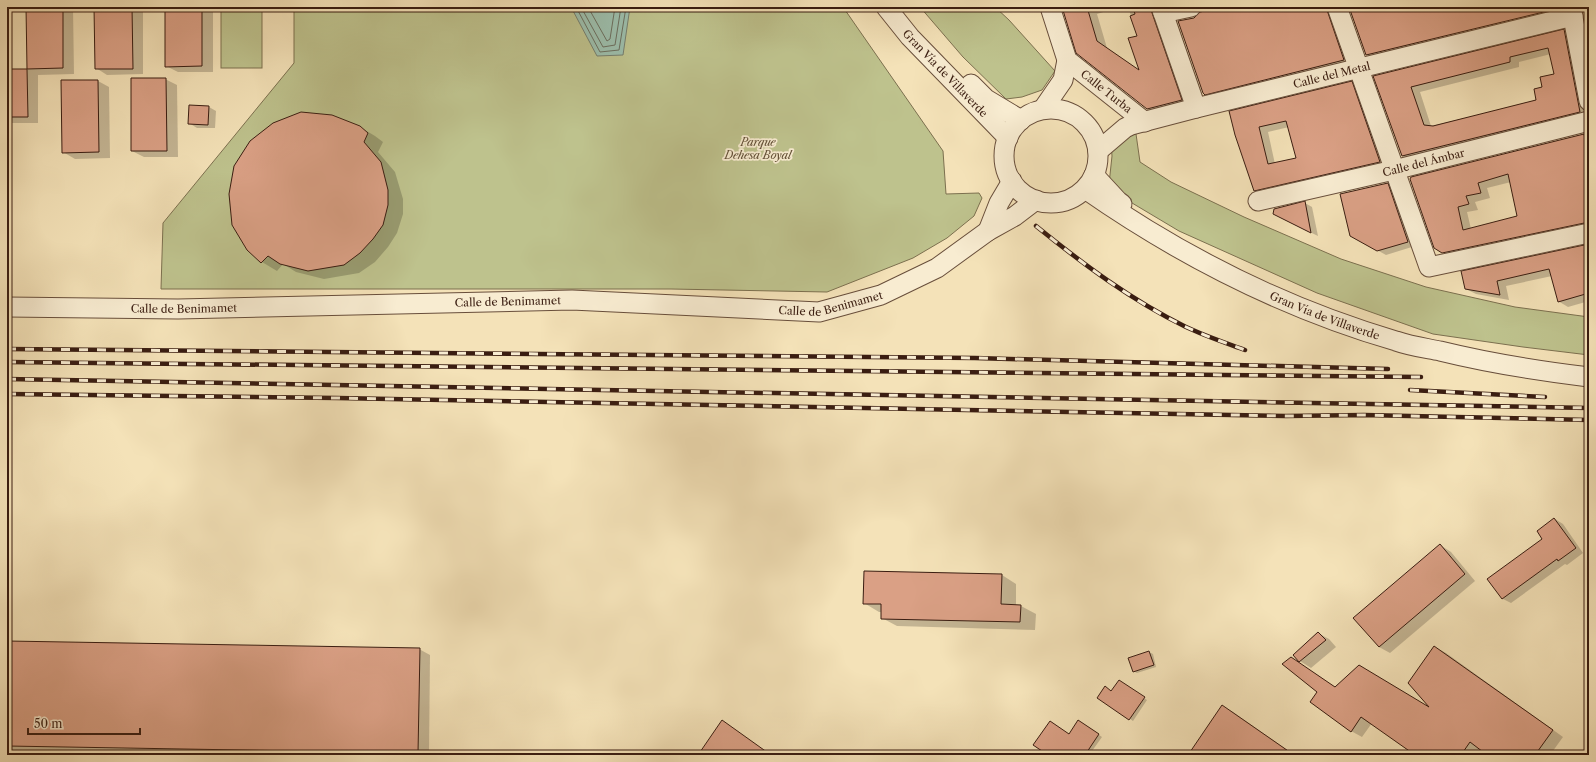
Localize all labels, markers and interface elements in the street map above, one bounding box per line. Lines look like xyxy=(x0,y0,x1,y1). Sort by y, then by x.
street label: Gran Vía de Villaverde xyxy=(900,27,991,120)
street label: Calle del Metal xyxy=(1292,59,1372,91)
street label: Calle Turba xyxy=(1078,67,1135,116)
park label: Parque Dehesa Boyal xyxy=(723,135,793,162)
street label: Calle del Ámbar xyxy=(1381,145,1466,179)
street label: Calle de Benimamet xyxy=(778,288,884,319)
street label: Gran Vía de Villaverde xyxy=(1268,288,1381,343)
street label: Calle de Benimamet xyxy=(455,293,561,310)
street label: Calle de Benimamet xyxy=(131,301,237,316)
scale bar xyxy=(28,710,140,736)
text: 50 m xyxy=(34,716,63,731)

